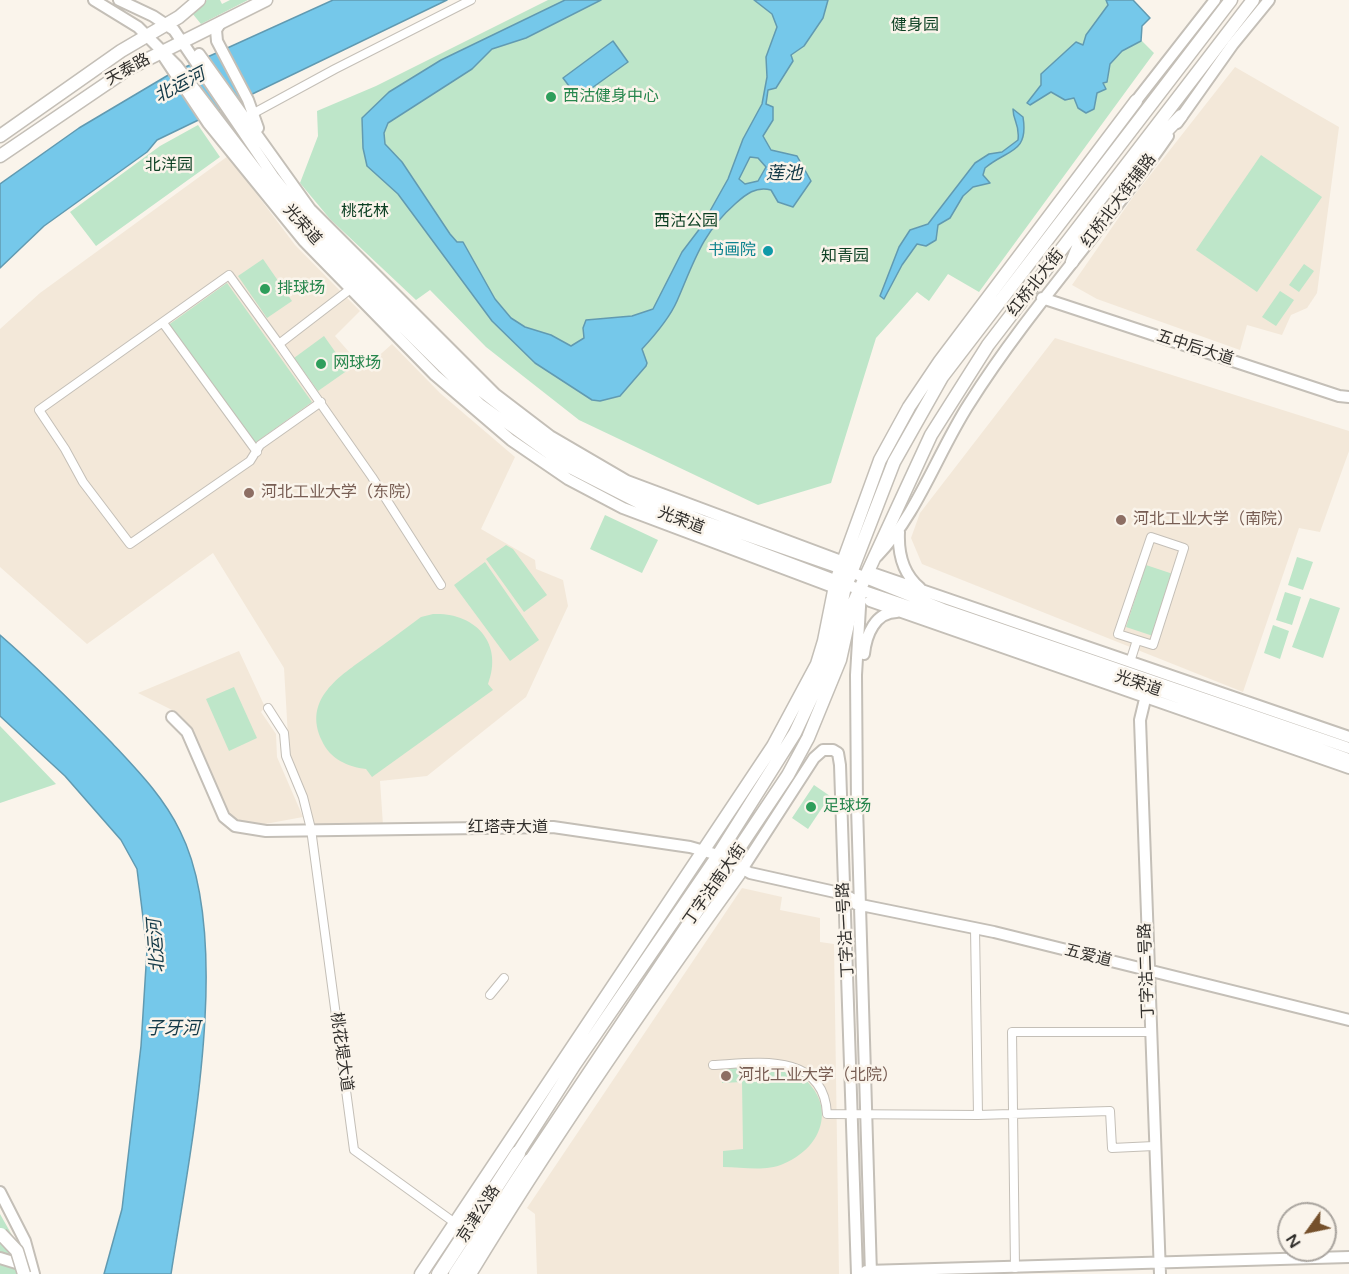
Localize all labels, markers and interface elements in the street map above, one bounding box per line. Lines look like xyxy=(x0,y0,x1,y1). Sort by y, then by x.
park label: 健身园 xyxy=(891,16,939,36)
street label: 天泰路 xyxy=(102,50,154,90)
water label: 北运河 xyxy=(151,64,209,108)
place label: 西沽健身中心 xyxy=(563,87,659,107)
marker: 西沽健身中心 xyxy=(544,90,558,104)
street label: 红桥北大街辅路 xyxy=(1078,150,1160,252)
park label: 北洋园 xyxy=(145,156,193,176)
water label: 莲池 xyxy=(766,163,802,185)
street label: 光荣道 xyxy=(279,201,325,249)
park label: 桃花林 xyxy=(341,202,389,222)
park label: 西沽公园 xyxy=(654,212,718,232)
place label: 书画院 xyxy=(708,241,756,261)
marker: 书画院 xyxy=(761,244,775,258)
street label: 红桥北大街 xyxy=(1004,246,1068,320)
park label: 知青园 xyxy=(821,247,869,267)
place label: 排球场 xyxy=(277,279,325,299)
marker: 排球场 xyxy=(258,282,272,296)
street label: 五中后大道 xyxy=(1154,327,1236,369)
place label: 网球场 xyxy=(333,354,381,374)
marker: 网球场 xyxy=(314,357,328,371)
place label: 河北工业大学（东院） xyxy=(261,483,421,503)
marker: 河北工业大学（东院） xyxy=(242,486,256,500)
street label: 光荣道 xyxy=(655,503,707,539)
place label: 河北工业大学（南院） xyxy=(1133,510,1293,530)
marker: 河北工业大学（南院） xyxy=(1114,513,1128,527)
street label: 光荣道 xyxy=(1112,667,1164,701)
place label: 足球场 xyxy=(823,797,871,817)
marker: 足球场 xyxy=(804,800,818,814)
street label: 红塔寺大道 xyxy=(468,818,548,838)
street label: 丁字沽南大街 xyxy=(680,840,750,930)
street label: 丁字沽一号路 xyxy=(834,882,858,978)
water label: 北运河 xyxy=(144,918,170,974)
street label: 丁字沽二号路 xyxy=(1136,923,1158,1019)
street label: 五爱道 xyxy=(1062,941,1114,971)
street label: 桃花堤大道 xyxy=(326,1011,356,1093)
water label: 子牙河 xyxy=(146,1018,200,1040)
place label: 河北工业大学（北院） xyxy=(738,1066,898,1086)
marker: 河北工业大学（北院） xyxy=(719,1069,733,1083)
street label: 京津公路 xyxy=(454,1182,504,1246)
north arrow xyxy=(1277,1202,1337,1262)
text: N xyxy=(1282,1230,1305,1252)

